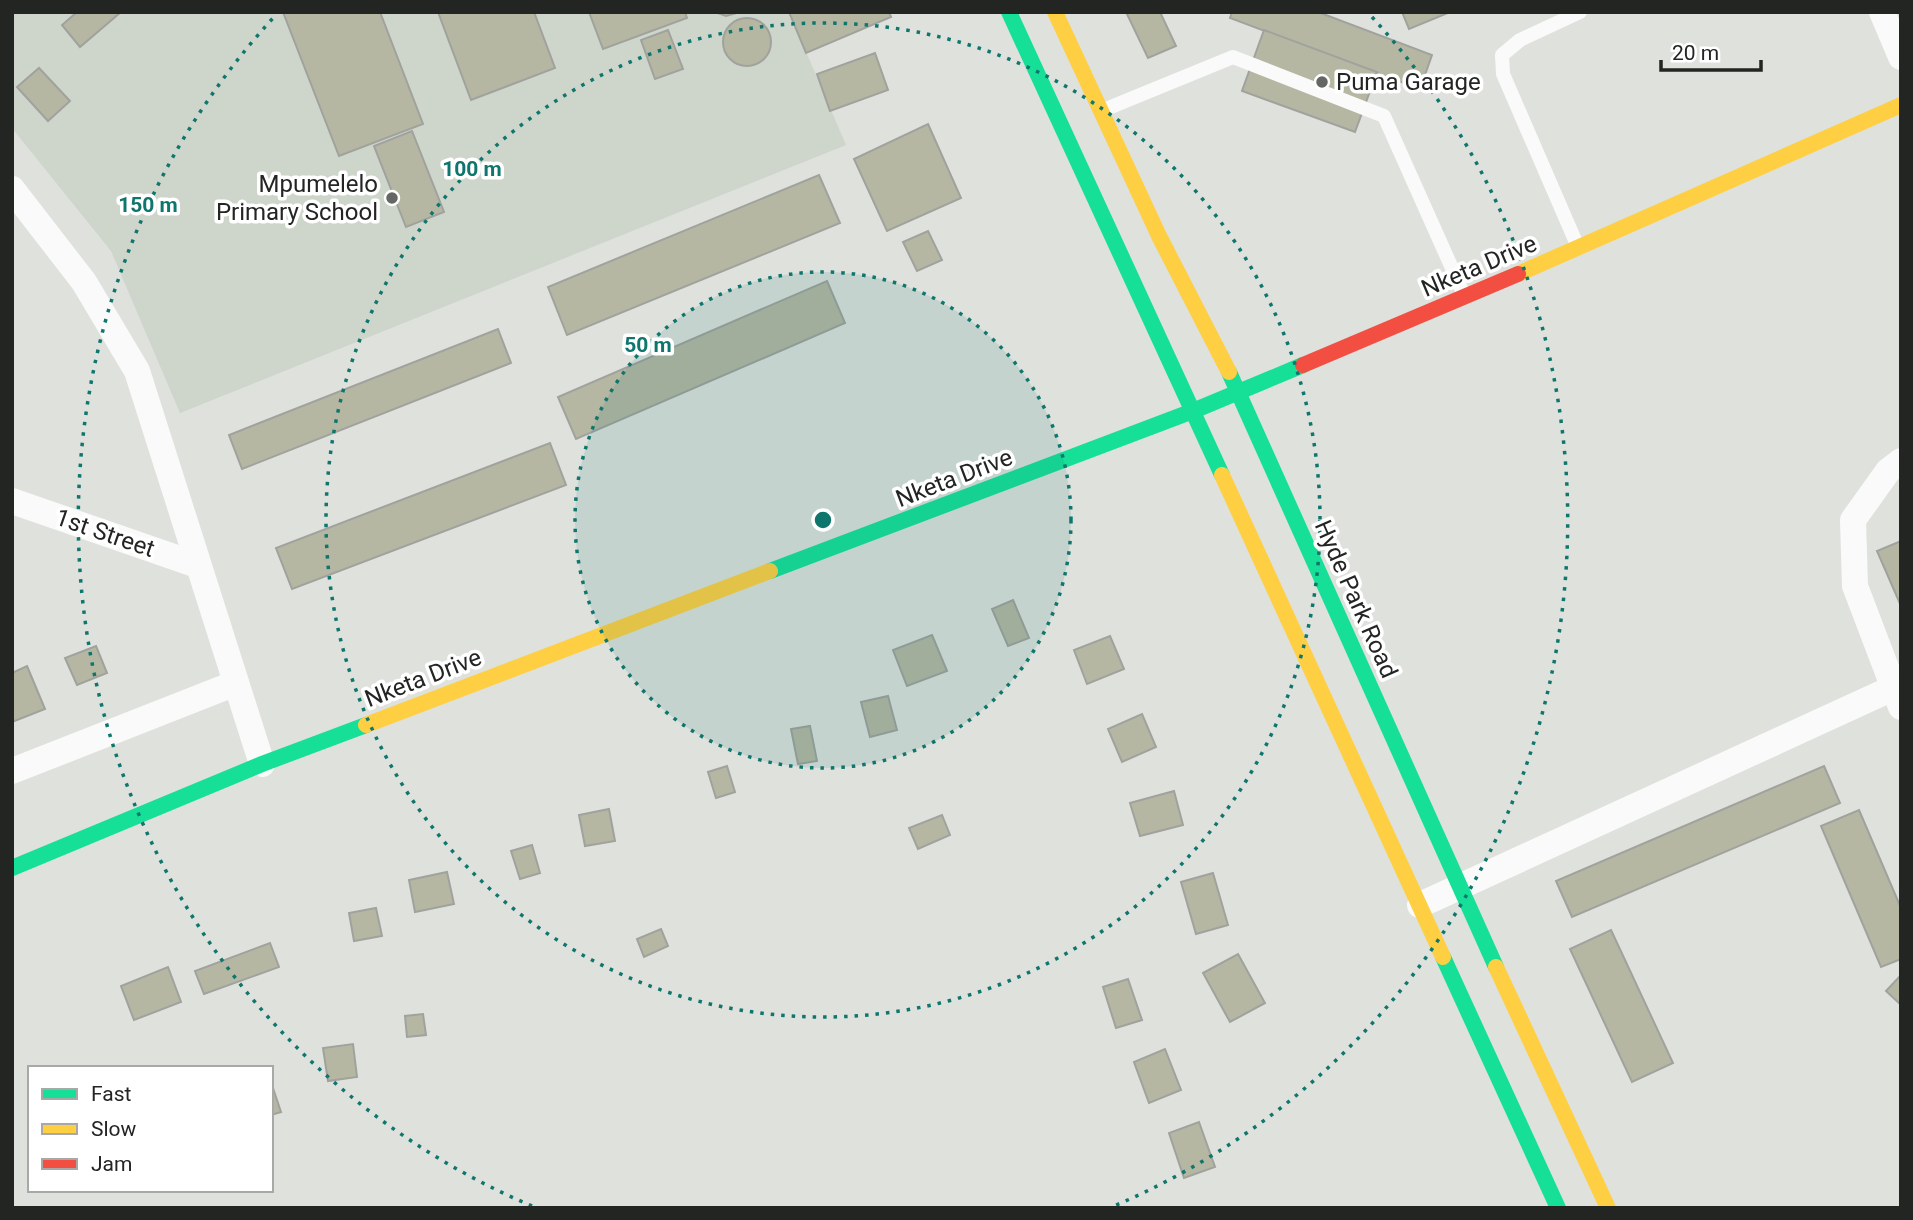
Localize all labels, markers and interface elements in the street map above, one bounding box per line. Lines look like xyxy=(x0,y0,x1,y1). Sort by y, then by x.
scale bar xyxy=(1661,28,1761,72)
text: 20 m xyxy=(1672,41,1719,65)
place label: Puma Garage xyxy=(1336,68,1481,96)
marker: Puma Garage xyxy=(1314,74,1330,90)
text: 100 m xyxy=(442,157,502,181)
place label: Mpumelelo Primary School xyxy=(216,170,378,226)
marker: Mpumelelo Primary School xyxy=(384,190,400,206)
text: 150 m xyxy=(118,193,178,217)
street label: Nketa Drive xyxy=(1417,229,1541,303)
text: 50 m xyxy=(624,333,672,357)
street label: Nketa Drive xyxy=(892,443,1016,513)
street label: 1st Street xyxy=(52,503,158,563)
centre of rings xyxy=(811,508,835,532)
street label: Hyde Park Road xyxy=(1309,516,1403,682)
street label: Nketa Drive xyxy=(361,643,485,713)
legend xyxy=(28,1066,273,1192)
text: Fast xyxy=(91,1082,132,1106)
text: Slow xyxy=(91,1117,137,1141)
text: Jam xyxy=(91,1152,132,1176)

